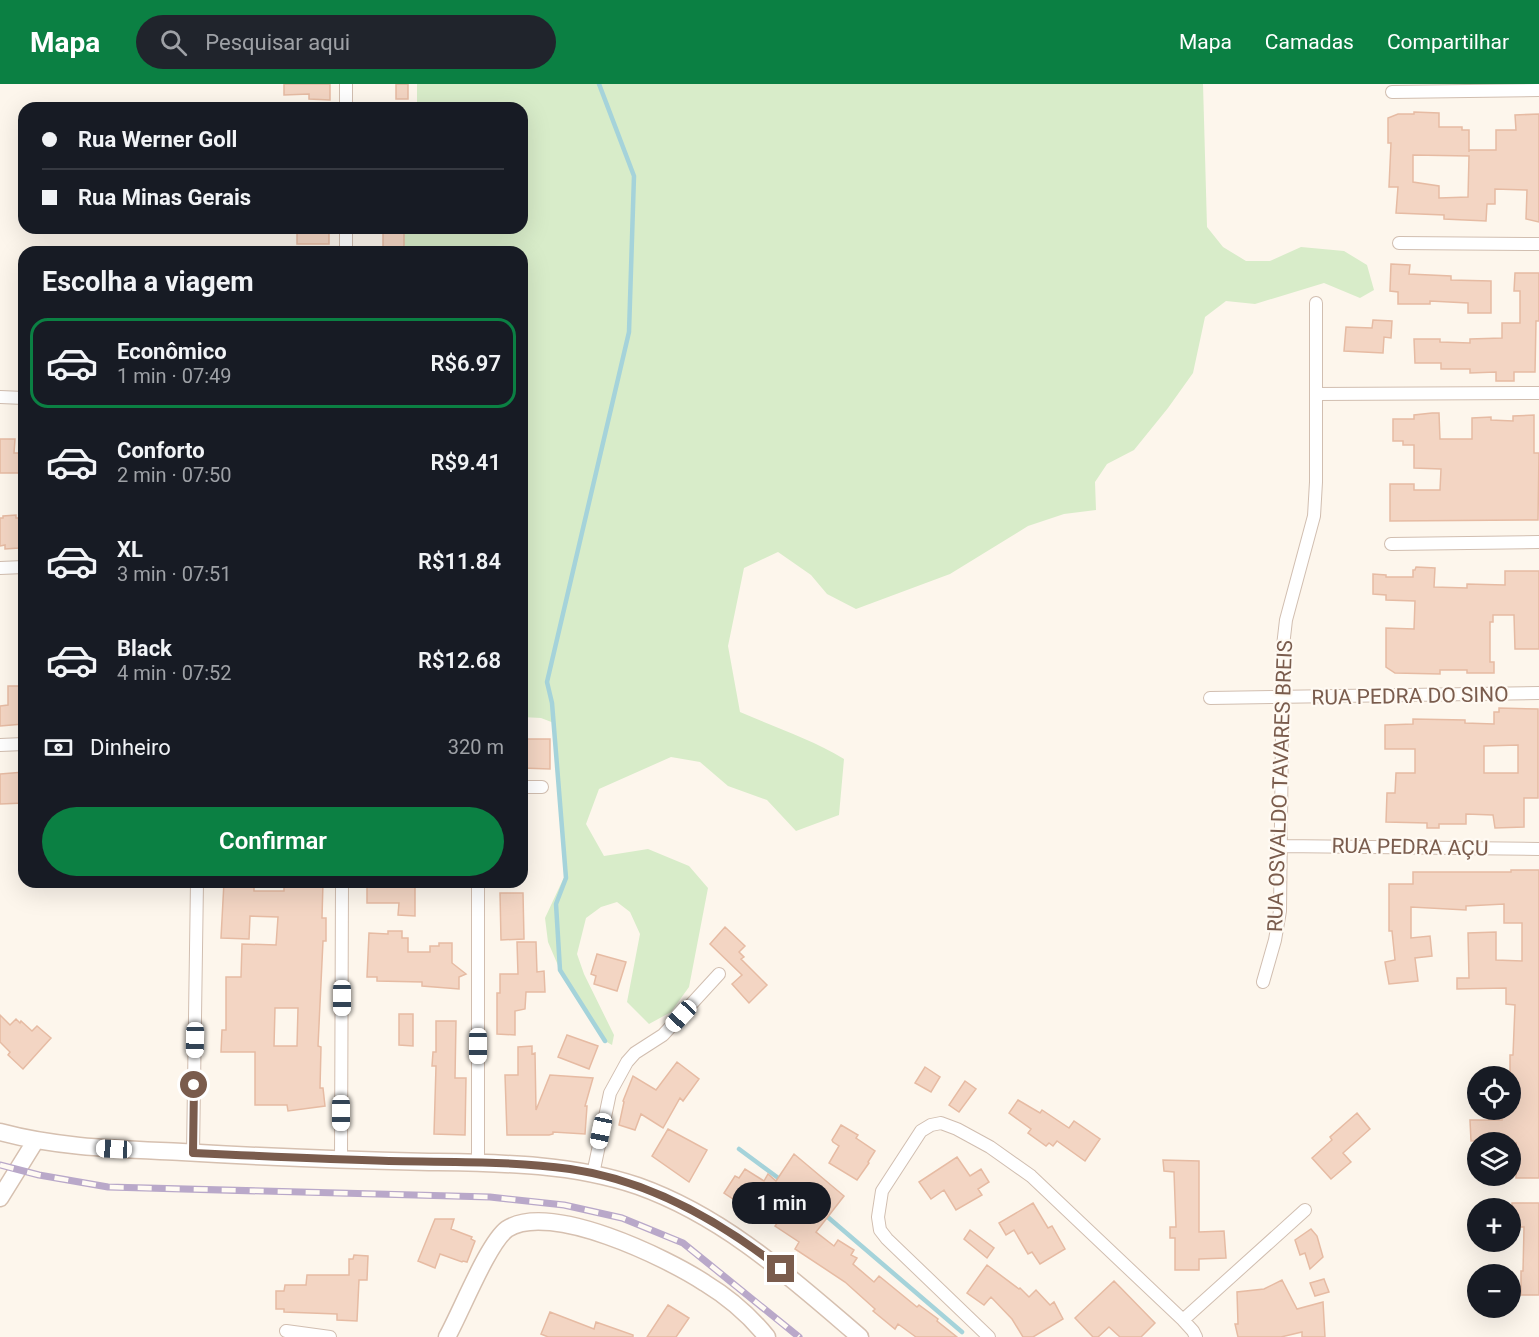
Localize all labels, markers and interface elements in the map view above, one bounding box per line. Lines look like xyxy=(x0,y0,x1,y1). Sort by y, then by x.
search box xyxy=(136,15,556,69)
text: Mapa xyxy=(30,26,100,59)
icon: search xyxy=(157,26,190,59)
text: Pesquisar aqui xyxy=(205,30,350,55)
text: Mapa xyxy=(1179,30,1232,54)
text: Camadas xyxy=(1265,30,1354,54)
text: Compartilhar xyxy=(1387,30,1509,54)
text: Rua Werner Goll xyxy=(78,127,237,152)
text: Rua Minas Gerais xyxy=(78,185,251,210)
text: Escolha a viagem xyxy=(42,266,254,298)
icon: car xyxy=(45,336,99,390)
text: Econômico xyxy=(117,339,227,364)
text: R$6.97 xyxy=(430,351,501,376)
text: 1 min · 07:49 xyxy=(117,364,232,388)
icon: car xyxy=(45,435,99,489)
text: Conforto xyxy=(117,438,205,463)
text: R$9.41 xyxy=(430,450,501,475)
text: 2 min · 07:50 xyxy=(117,463,232,487)
icon: car xyxy=(45,534,99,588)
text: XL xyxy=(117,537,143,562)
text: R$11.84 xyxy=(418,549,501,574)
text: 3 min · 07:51 xyxy=(117,562,232,586)
icon: car xyxy=(45,633,99,687)
text: Black xyxy=(117,636,172,661)
street label: RUA OSVALDO TAVARES BREIS xyxy=(1263,640,1297,932)
text: R$12.68 xyxy=(418,648,501,673)
text: 4 min · 07:52 xyxy=(117,661,232,685)
street label: RUA PEDRA DO SINO xyxy=(1311,682,1509,710)
icon: cash xyxy=(42,731,75,764)
text: Dinheiro xyxy=(90,735,171,760)
text: 320 m xyxy=(448,735,504,759)
button: Confirmar xyxy=(42,807,504,876)
street label: RUA PEDRA AÇU xyxy=(1331,834,1489,860)
car xyxy=(333,980,351,1016)
car xyxy=(662,997,700,1035)
car xyxy=(186,1022,204,1058)
car xyxy=(469,1028,487,1064)
map controls xyxy=(1467,1066,1521,1318)
button: locate xyxy=(1467,1066,1521,1120)
route start xyxy=(180,1071,207,1098)
car xyxy=(332,1095,350,1131)
car xyxy=(588,1112,614,1150)
button: layers xyxy=(1467,1132,1521,1186)
car xyxy=(96,1139,132,1159)
callout: 1 min xyxy=(732,1182,830,1224)
text: 1 min xyxy=(756,1191,807,1215)
button: + xyxy=(1467,1198,1521,1252)
route end xyxy=(767,1255,794,1282)
button: − xyxy=(1467,1264,1521,1318)

